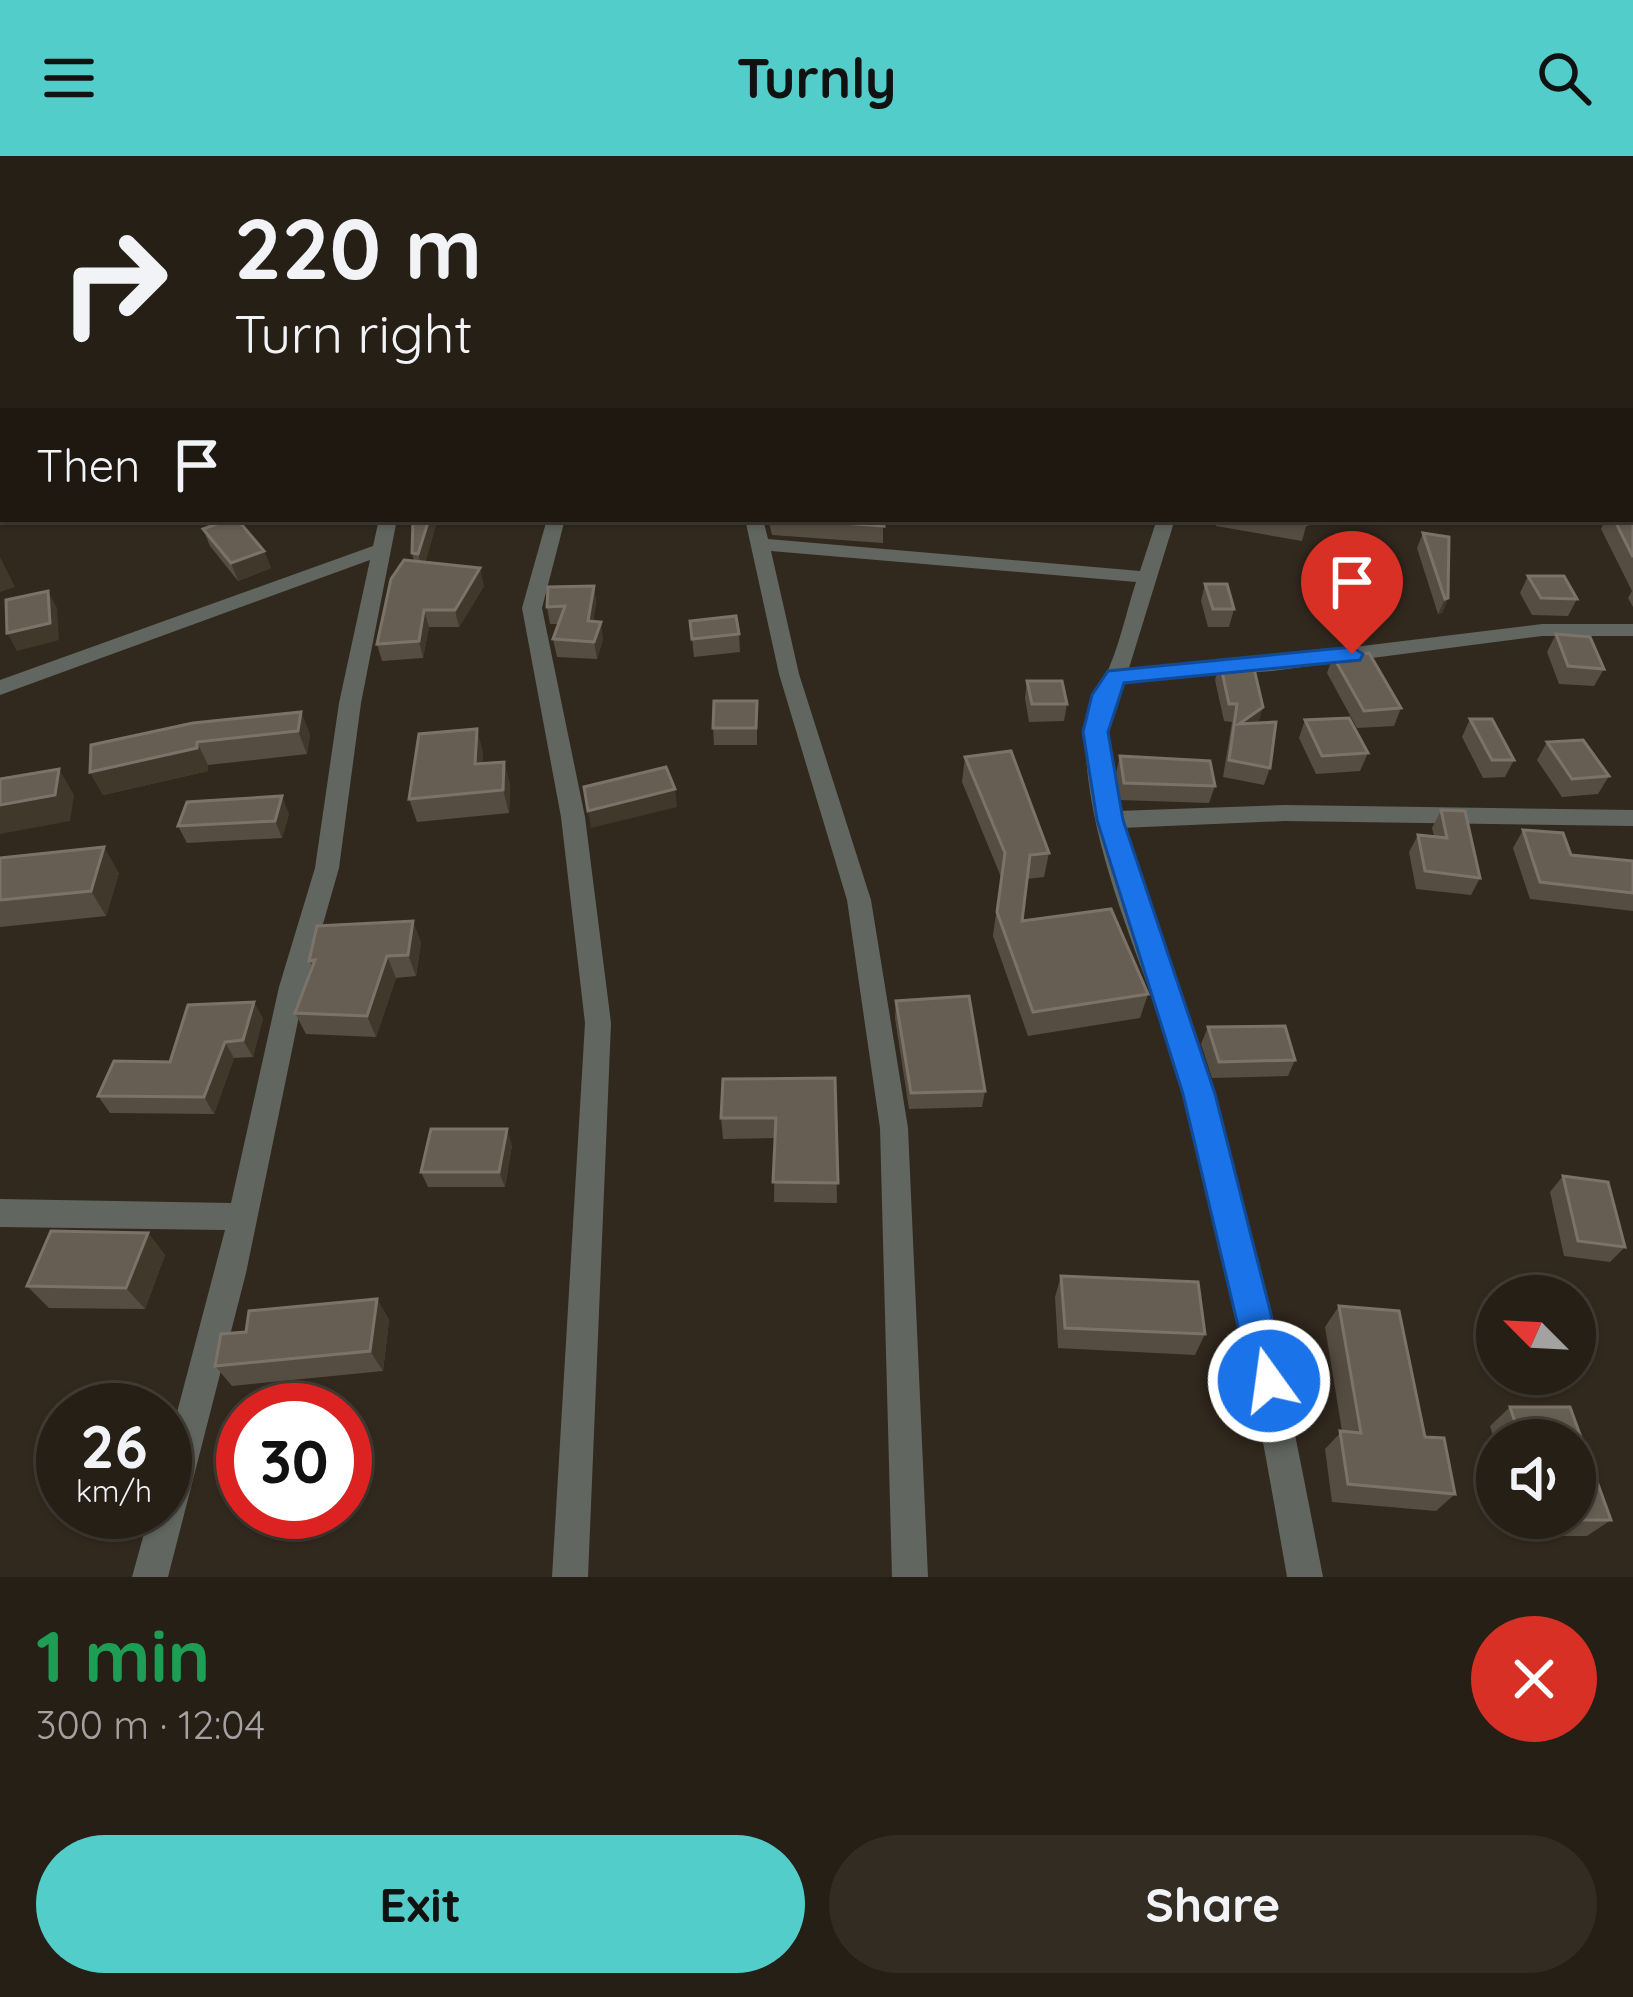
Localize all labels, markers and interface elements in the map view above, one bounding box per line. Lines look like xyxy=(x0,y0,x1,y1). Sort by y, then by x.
text: Turnly xyxy=(736,44,897,112)
icon: menu xyxy=(36,45,102,111)
icon: search xyxy=(1531,45,1597,111)
text: 220 m xyxy=(234,195,482,300)
icon: right xyxy=(36,204,192,360)
text: Turn right xyxy=(234,299,473,367)
icon: arrive xyxy=(164,432,230,498)
text: Then xyxy=(36,437,140,493)
pin xyxy=(1301,531,1403,654)
icon: arrive xyxy=(1319,549,1385,615)
north arrow xyxy=(1476,1275,1596,1395)
map controls xyxy=(1476,1275,1596,1539)
position arrow xyxy=(1206,1318,1332,1444)
speed limit sign: 30 xyxy=(216,1383,372,1539)
text: 26 xyxy=(80,1408,148,1483)
button: sound xyxy=(1476,1419,1596,1539)
text: km/h xyxy=(76,1472,152,1510)
text: 1 min xyxy=(36,1610,210,1700)
button: close xyxy=(1471,1616,1597,1742)
text: 300 m · 12:04 xyxy=(36,1700,265,1749)
button: Exit xyxy=(36,1835,805,1973)
button: Share xyxy=(829,1835,1597,1973)

